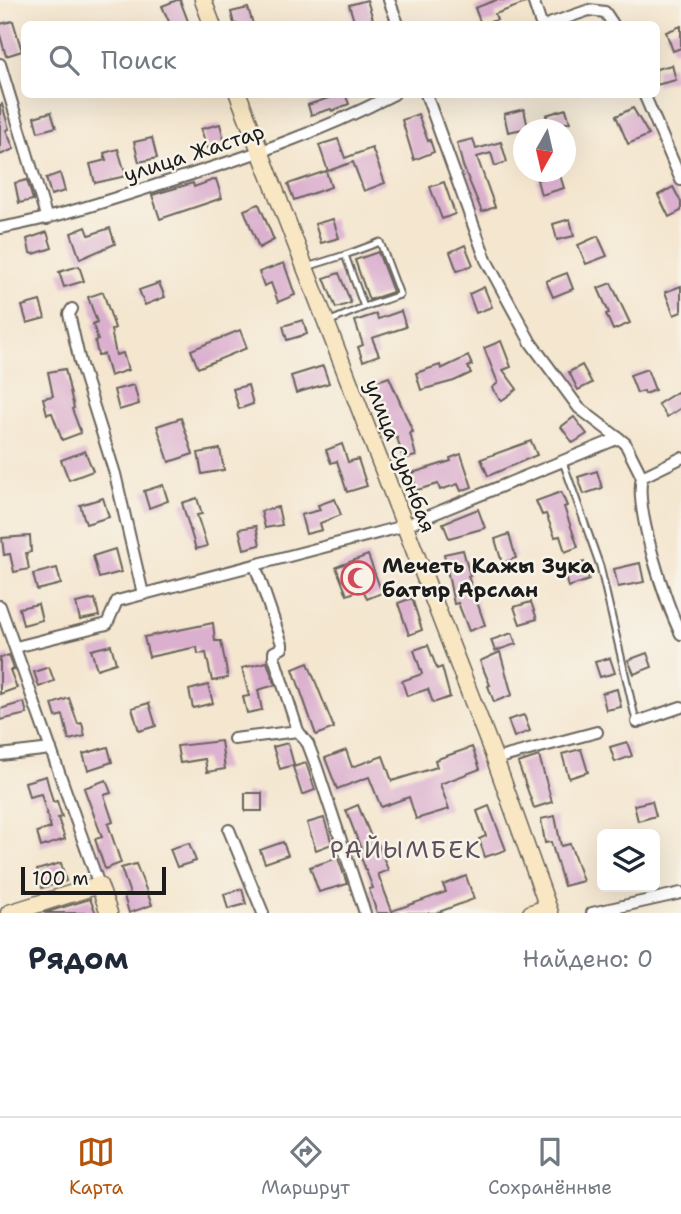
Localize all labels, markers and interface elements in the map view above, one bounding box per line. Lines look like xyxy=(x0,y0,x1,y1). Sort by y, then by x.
search box xyxy=(21,21,660,98)
icon: search xyxy=(45,41,83,79)
text: Поиск xyxy=(101,42,177,77)
street label: улица Жастар xyxy=(120,117,268,189)
north arrow xyxy=(513,119,576,182)
street label: улица Суюнбая xyxy=(358,375,442,537)
place label: Мечеть Кажы Зука батыр Арслан xyxy=(382,552,595,604)
mosque icon: Мечеть Кажы Зука батыр Арслан xyxy=(339,559,377,597)
map controls xyxy=(597,829,660,892)
button: layers xyxy=(597,829,660,892)
district label: РАЙЫМБЕК xyxy=(330,834,482,866)
scale bar xyxy=(21,864,166,896)
text: 100 m xyxy=(32,866,89,891)
text: Рядом xyxy=(28,938,128,979)
text: Найдено: 0 xyxy=(523,944,653,974)
tab: Карта xyxy=(69,1133,123,1200)
tab: Маршрут xyxy=(261,1133,350,1200)
tab: Сохранённые xyxy=(488,1133,612,1200)

